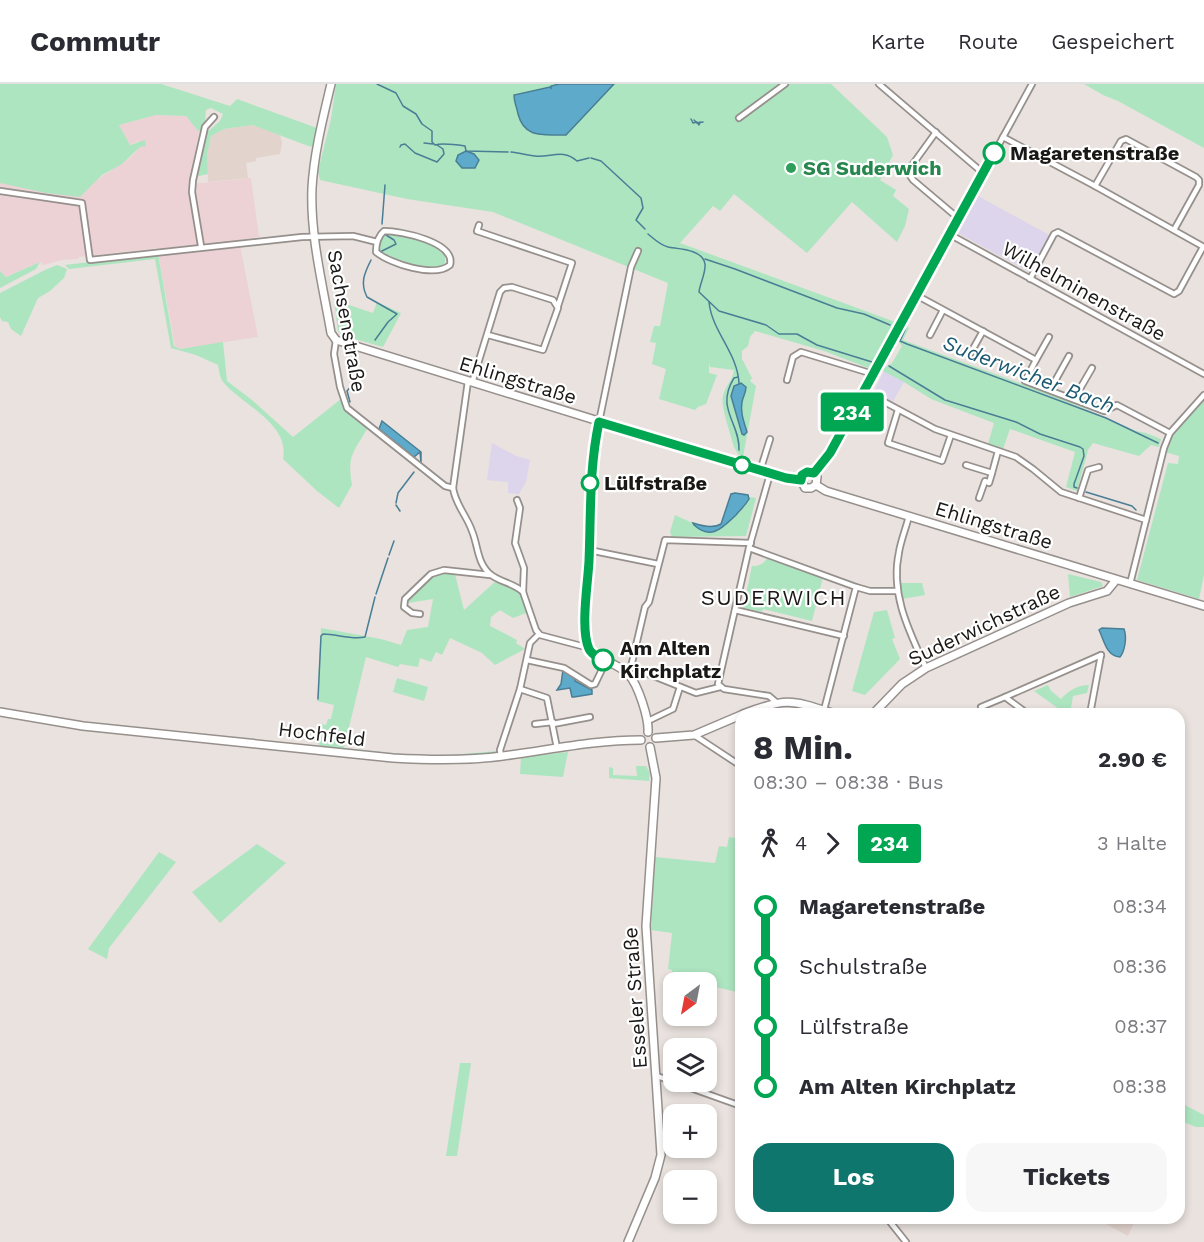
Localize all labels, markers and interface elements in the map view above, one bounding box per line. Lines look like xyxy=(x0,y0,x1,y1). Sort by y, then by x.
text: Commutr xyxy=(30,25,160,58)
text: Karte xyxy=(871,29,925,54)
text: Route xyxy=(958,29,1018,54)
text: Gespeichert xyxy=(1051,29,1174,54)
place label: Magaretenstraße xyxy=(1010,141,1179,165)
marker: Magaretenstraße xyxy=(983,142,1005,164)
place label: SG Suderwich xyxy=(803,156,942,180)
marker: SG Suderwich xyxy=(784,161,798,175)
street label: Wilhelminenstraße xyxy=(998,236,1170,346)
street label: Sachsenstraße xyxy=(323,248,371,394)
water label: Suderwicher Bach xyxy=(939,330,1119,418)
street label: Ehlingstraße xyxy=(456,351,580,409)
line badge: 234 xyxy=(818,392,886,432)
text: 234 xyxy=(833,400,871,425)
unlabelled marker xyxy=(733,456,751,474)
place label: Lülfstraße xyxy=(604,471,707,495)
marker: Lülfstraße xyxy=(581,474,599,492)
street label: Ehlingstraße xyxy=(932,496,1056,554)
street label: Suderwichstraße xyxy=(904,579,1064,671)
district label: SUDERWICH xyxy=(701,585,847,610)
place label: Am Alten Kirchplatz xyxy=(620,636,721,683)
marker: Am Alten Kirchplatz xyxy=(592,649,614,671)
street label: Hochfeld xyxy=(277,717,367,751)
text: 8 Min. xyxy=(753,728,853,767)
text: 2.90 € xyxy=(1098,747,1167,772)
text: 08:30 – 08:38 · Bus xyxy=(753,770,943,794)
icon: walk xyxy=(753,827,786,860)
icon: forward xyxy=(816,827,849,860)
text: 4 xyxy=(795,831,807,855)
text: 234 xyxy=(870,831,909,856)
text: 3 Halte xyxy=(1097,831,1167,855)
text: Magaretenstraße xyxy=(799,894,985,919)
text: 08:34 xyxy=(1112,894,1167,918)
street label: Esseler Straße xyxy=(618,926,652,1070)
text: Schulstraße xyxy=(799,954,928,979)
text: 08:36 xyxy=(1113,954,1167,978)
north arrow xyxy=(663,972,717,1026)
map controls xyxy=(663,972,717,1224)
text: Lülfstraße xyxy=(799,1014,909,1039)
text: 08:37 xyxy=(1114,1014,1167,1038)
button: layers xyxy=(663,1038,717,1092)
text: Am Alten Kirchplatz xyxy=(799,1074,1016,1099)
text: 08:38 xyxy=(1112,1074,1167,1098)
button: + xyxy=(663,1104,717,1158)
button: Los xyxy=(753,1143,954,1212)
button: Tickets xyxy=(966,1143,1167,1212)
button: − xyxy=(663,1170,717,1224)

